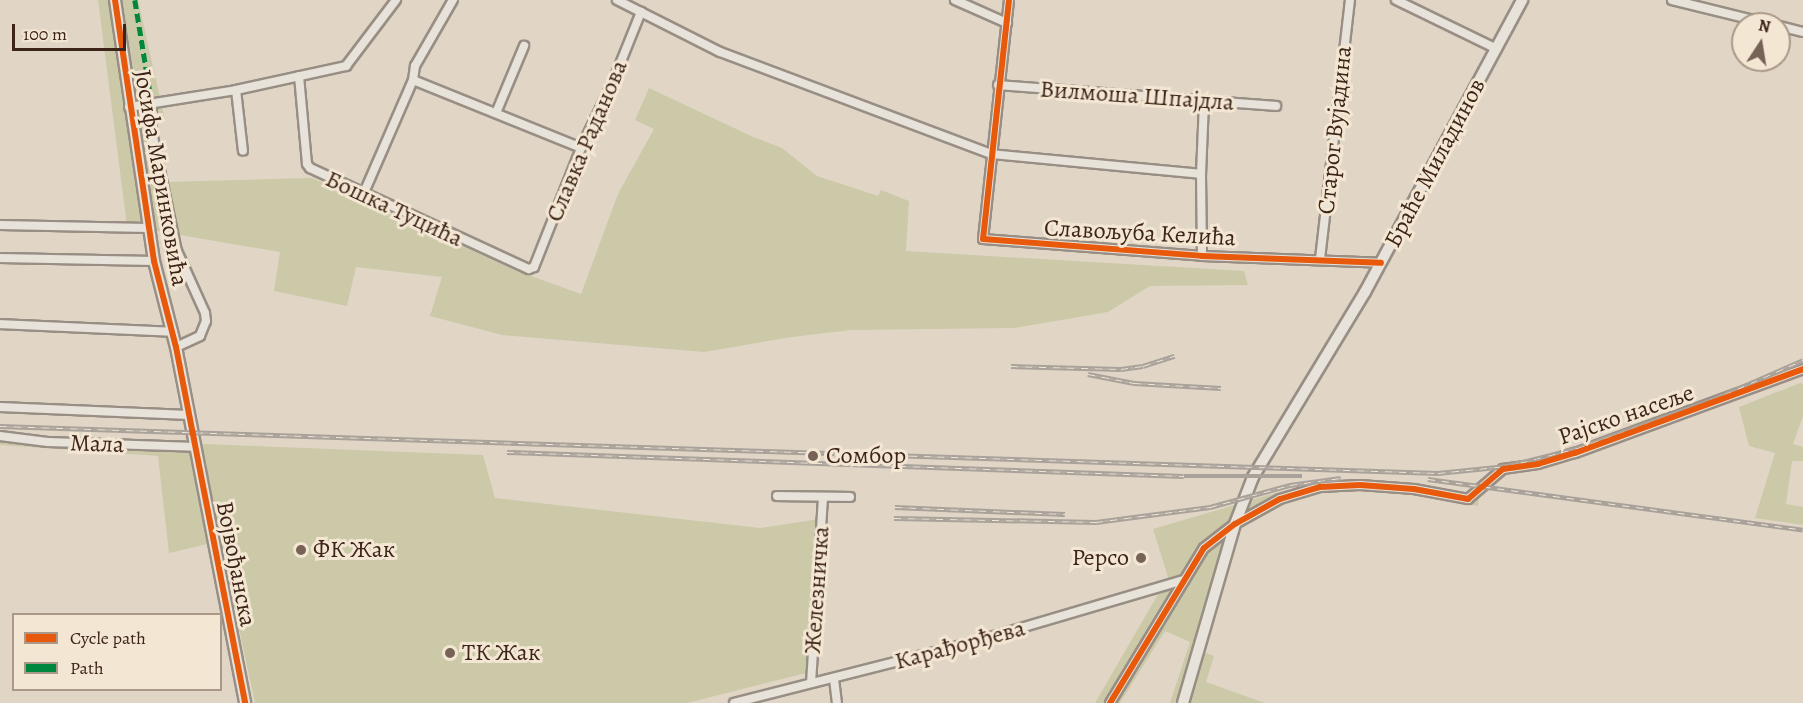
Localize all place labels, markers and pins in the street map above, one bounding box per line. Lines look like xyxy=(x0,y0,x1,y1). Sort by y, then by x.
place label: Сомбор xyxy=(826,442,906,470)
marker: Сомбор xyxy=(804,447,822,465)
place label: ФК Жак xyxy=(313,536,395,564)
marker: ФК Жак xyxy=(294,543,308,557)
place label: Pepco xyxy=(1072,544,1129,572)
marker: Pepco xyxy=(1134,551,1148,565)
place label: ТК Жак xyxy=(462,639,540,667)
marker: ТК Жак xyxy=(443,646,457,660)

